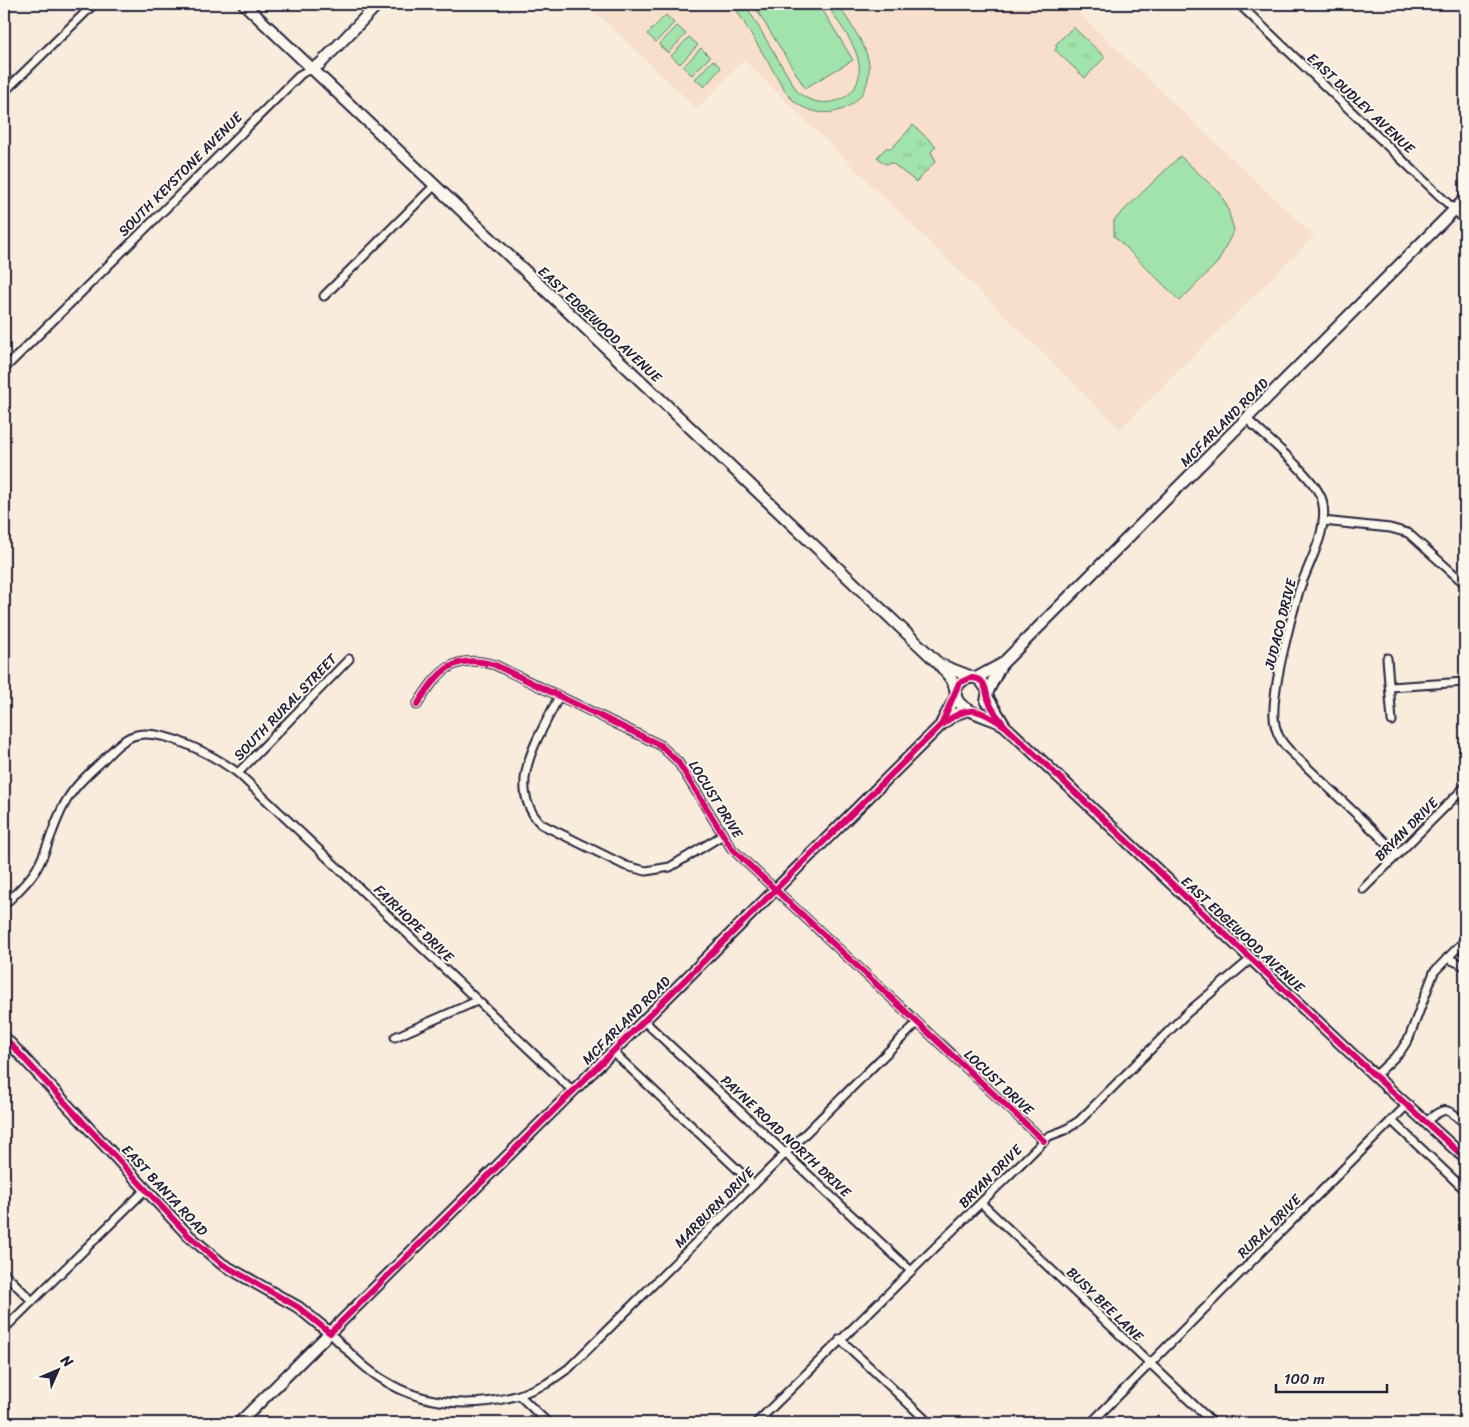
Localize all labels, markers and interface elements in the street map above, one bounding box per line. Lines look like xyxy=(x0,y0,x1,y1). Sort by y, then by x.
street label: EAST DUDLEY AVENUE xyxy=(1301,46,1421,161)
street label: SOUTH KEYSTONE AVENUE xyxy=(112,105,250,243)
street label: EAST EDGEWOOD AVENUE xyxy=(532,260,668,390)
street label: MCFARLAND ROAD xyxy=(1174,371,1275,473)
street label: JUDACO DRIVE xyxy=(1257,575,1304,673)
street label: SOUTH RURAL STREET xyxy=(227,647,344,767)
street label: LOCUST DRIVE xyxy=(682,755,750,844)
street label: BRYAN DRIVE xyxy=(1368,791,1445,867)
street label: EAST EDGEWOOD AVENUE xyxy=(1175,870,1311,1000)
street label: FAIRHOPE DRIVE xyxy=(368,878,461,969)
street label: MCFARLAND ROAD xyxy=(576,969,677,1071)
street label: LOCUST DRIVE xyxy=(958,1043,1040,1123)
street label: PAYNE ROAD NORTH DRIVE xyxy=(715,1069,858,1205)
street label: BRYAN DRIVE xyxy=(952,1138,1029,1214)
street label: EAST BANTA ROAD xyxy=(115,1139,214,1242)
street label: MARBURN DRIVE xyxy=(668,1160,762,1254)
street label: RURAL DRIVE xyxy=(1231,1187,1308,1264)
street label: BUSY BEE LANE xyxy=(1060,1261,1150,1349)
north arrow xyxy=(32,1344,82,1394)
text: N xyxy=(54,1348,79,1374)
scale bar xyxy=(1276,1362,1388,1394)
text: 100 m xyxy=(1284,1366,1325,1392)

